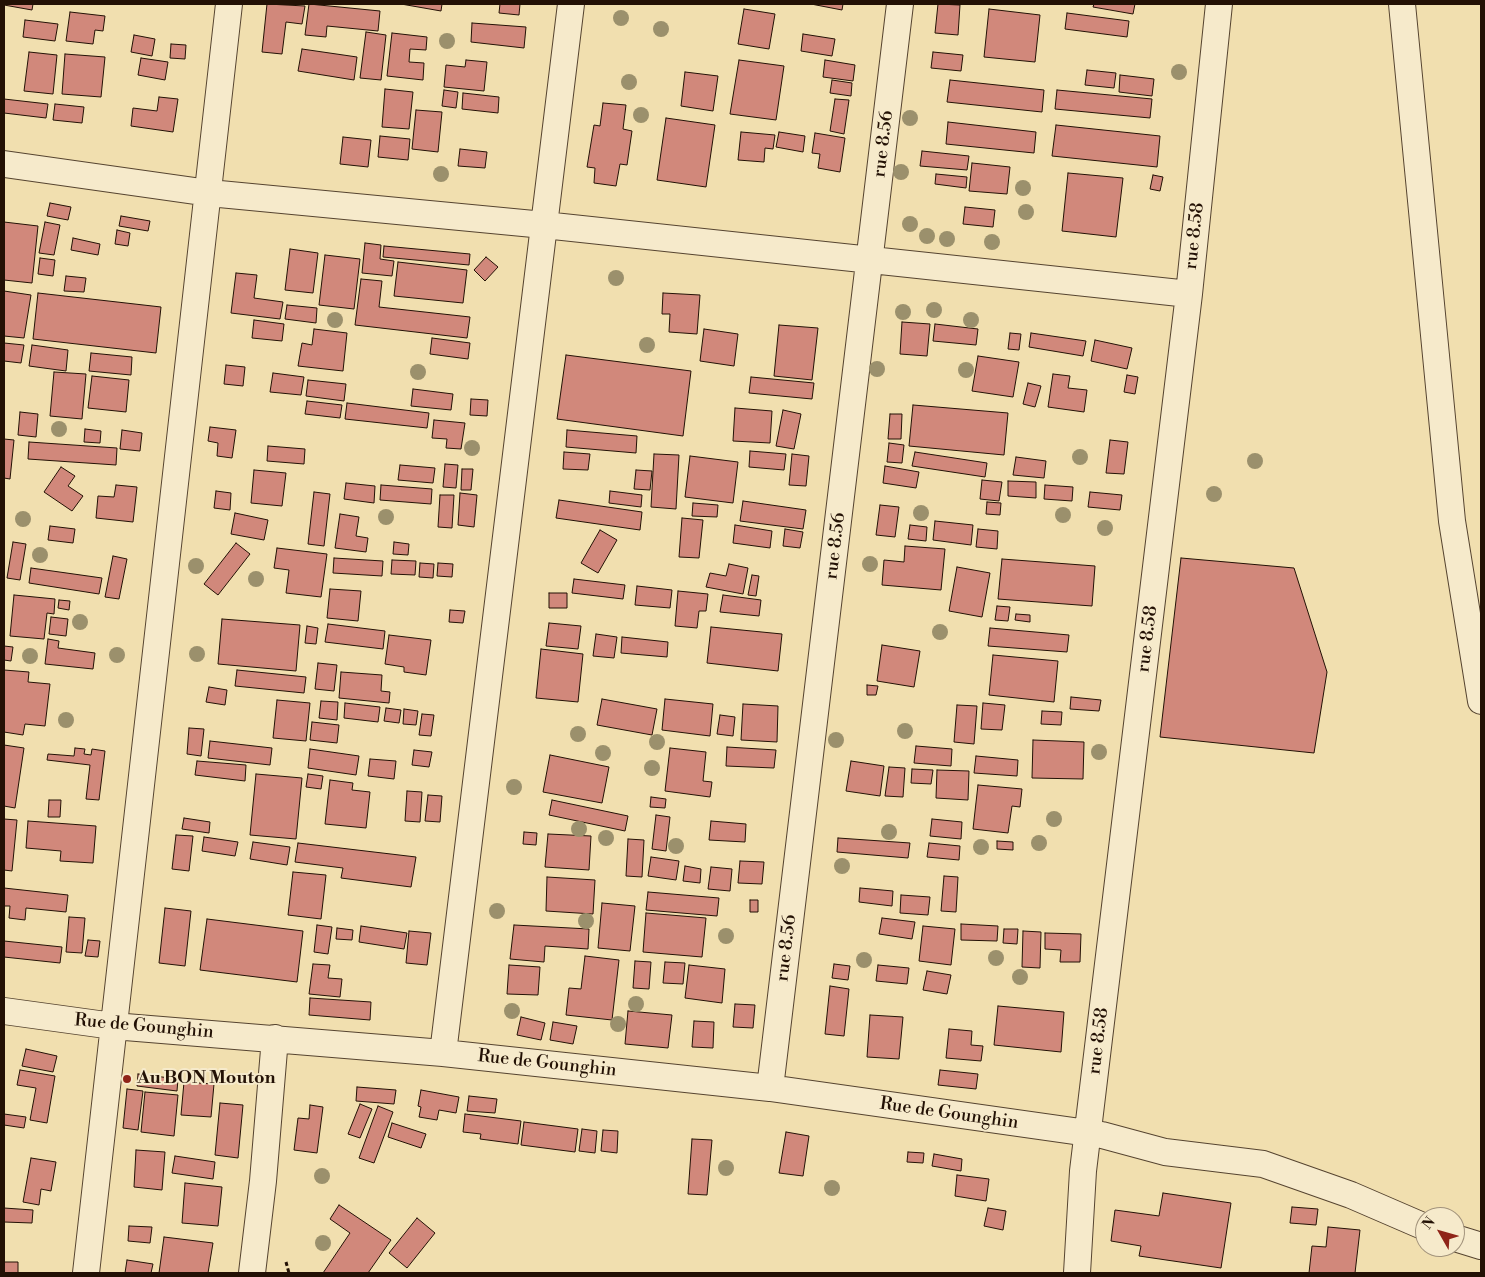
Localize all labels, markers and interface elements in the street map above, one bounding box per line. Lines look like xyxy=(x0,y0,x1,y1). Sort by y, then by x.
street label: rue 8.56 xyxy=(869,109,899,179)
street label: rue 8.58 xyxy=(1181,201,1209,271)
street label: rue 8.56 xyxy=(821,511,851,581)
street label: rue 8.58 xyxy=(1133,604,1163,674)
street label: rue 8.56 xyxy=(772,913,802,983)
street label: rue 8.58 xyxy=(1084,1006,1114,1076)
street label: Rue de Gounghin xyxy=(74,1010,214,1044)
street label: Rue de Gounghin xyxy=(476,1046,618,1082)
place label: Au BON Mouton xyxy=(137,1068,276,1090)
marker: Au BON Mouton xyxy=(121,1073,133,1085)
street label: Rue de Gounghin xyxy=(878,1094,1020,1134)
north arrow xyxy=(1415,1207,1465,1257)
text: N xyxy=(1418,1213,1439,1233)

